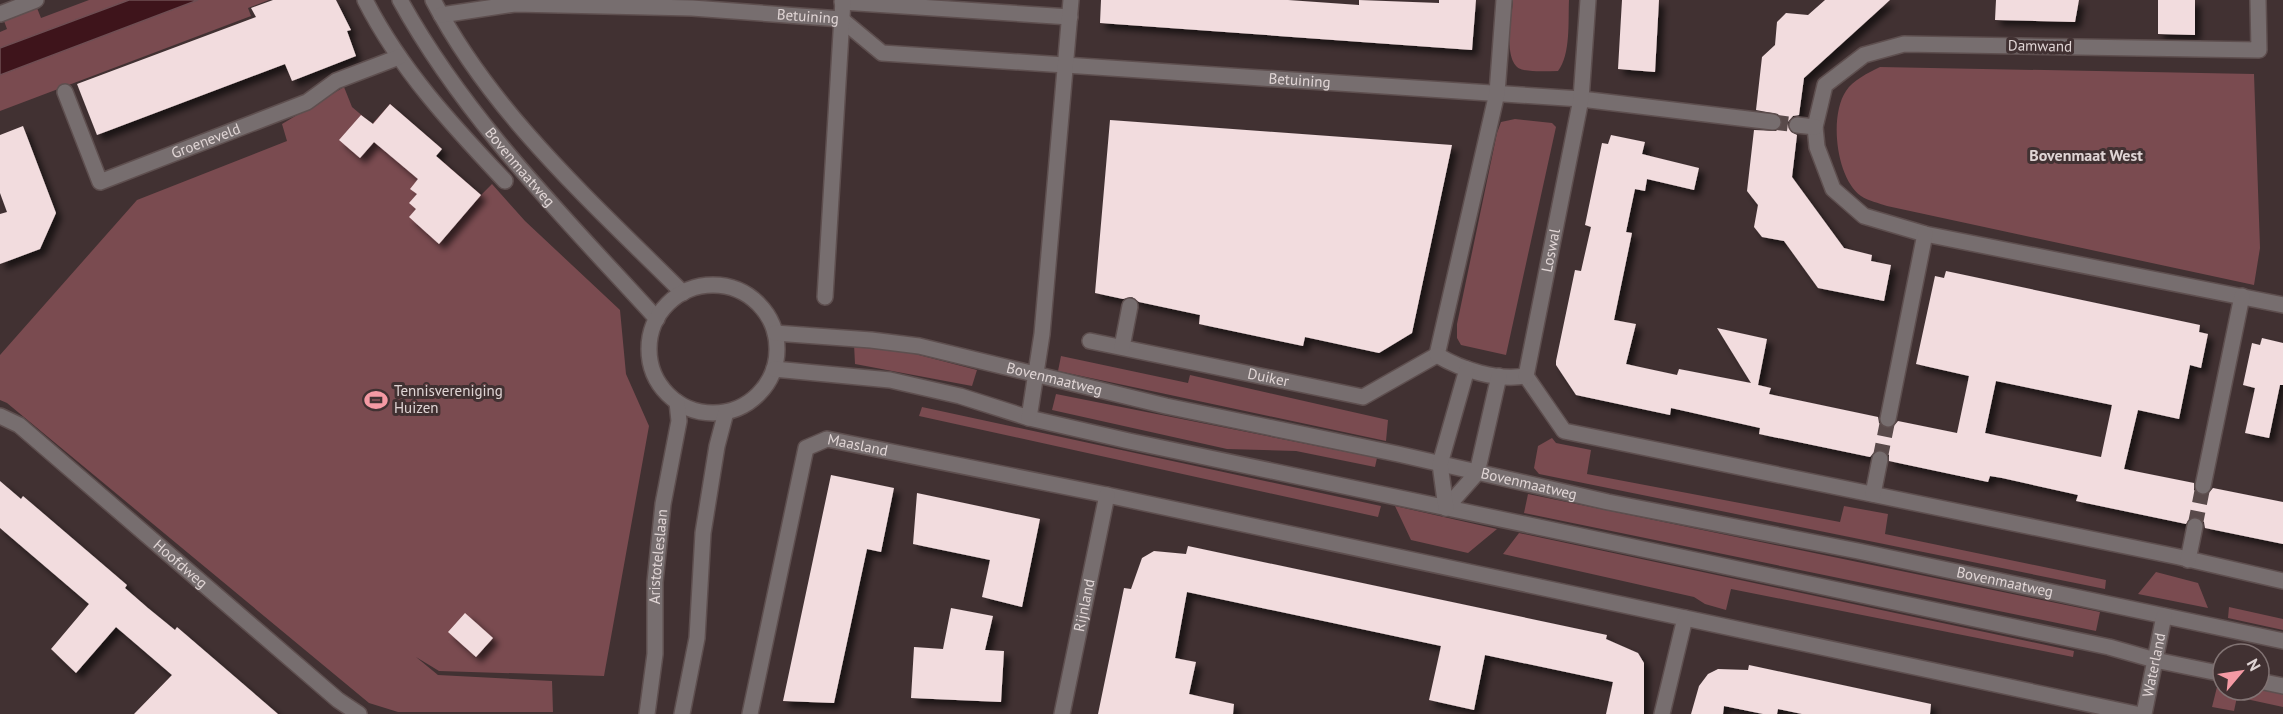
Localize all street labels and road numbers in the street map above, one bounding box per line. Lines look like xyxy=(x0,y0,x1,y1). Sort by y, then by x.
street label: Betuining xyxy=(776,4,840,28)
street label: Damwand xyxy=(2008,35,2072,56)
street label: Betuining xyxy=(1268,68,1331,92)
street label: Groeneveld xyxy=(168,119,243,163)
street label: Bovenmaatweg xyxy=(481,123,559,210)
street label: Loswal xyxy=(1537,226,1564,274)
street label: Bovenmaatweg xyxy=(1005,358,1104,399)
street label: Duiker xyxy=(1246,364,1291,391)
street label: Maasland xyxy=(826,429,890,460)
street label: Bovenmaatweg xyxy=(1479,463,1579,504)
street label: Aristoteleslaan xyxy=(645,508,671,604)
street label: Hoofdweg xyxy=(150,535,212,592)
street label: Bovenmaatweg xyxy=(1955,562,2055,601)
street label: Rijnland xyxy=(1069,577,1099,633)
street label: Waterland xyxy=(2138,631,2169,699)

